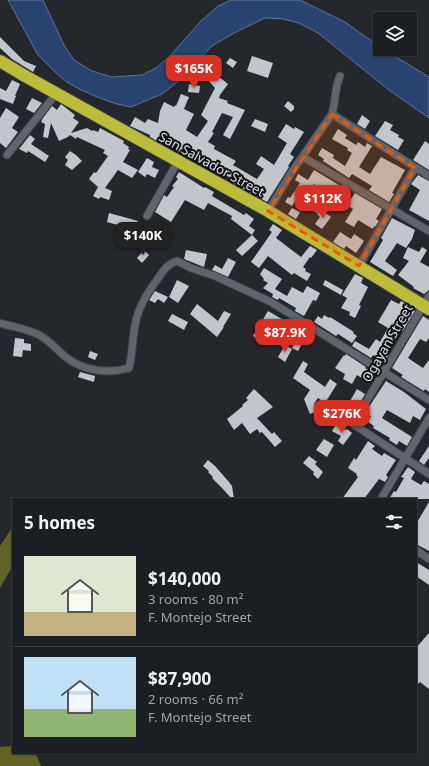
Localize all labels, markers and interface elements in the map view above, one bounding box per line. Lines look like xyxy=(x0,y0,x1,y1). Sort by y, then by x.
map controls xyxy=(373,12,417,56)
button: layers xyxy=(373,12,417,56)
pin: $165K xyxy=(166,55,222,89)
text: $165K xyxy=(175,59,213,77)
street label: San Salvador Street xyxy=(156,127,268,201)
pin: $112K xyxy=(295,185,351,219)
text: $112K xyxy=(304,189,342,207)
pin: $140K xyxy=(115,222,171,256)
text: $140K xyxy=(124,226,162,244)
street label: Ogayan Street xyxy=(357,301,417,385)
pin: $87.9K xyxy=(252,319,318,353)
text: $87.9K xyxy=(264,323,306,341)
pin: $276K xyxy=(314,400,370,434)
text: $276K xyxy=(323,404,361,422)
text: 5 homes xyxy=(24,511,95,534)
icon: filters xyxy=(383,511,405,533)
text: $140,000 xyxy=(148,567,221,590)
icon: home xyxy=(56,572,104,620)
text: 3 rooms · 80 m² xyxy=(148,590,243,608)
text: F. Montejo Street xyxy=(148,608,251,626)
text: $87,900 xyxy=(148,667,211,690)
icon: home xyxy=(56,673,104,721)
text: 2 rooms · 66 m² xyxy=(148,690,243,708)
text: F. Montejo Street xyxy=(148,708,251,726)

